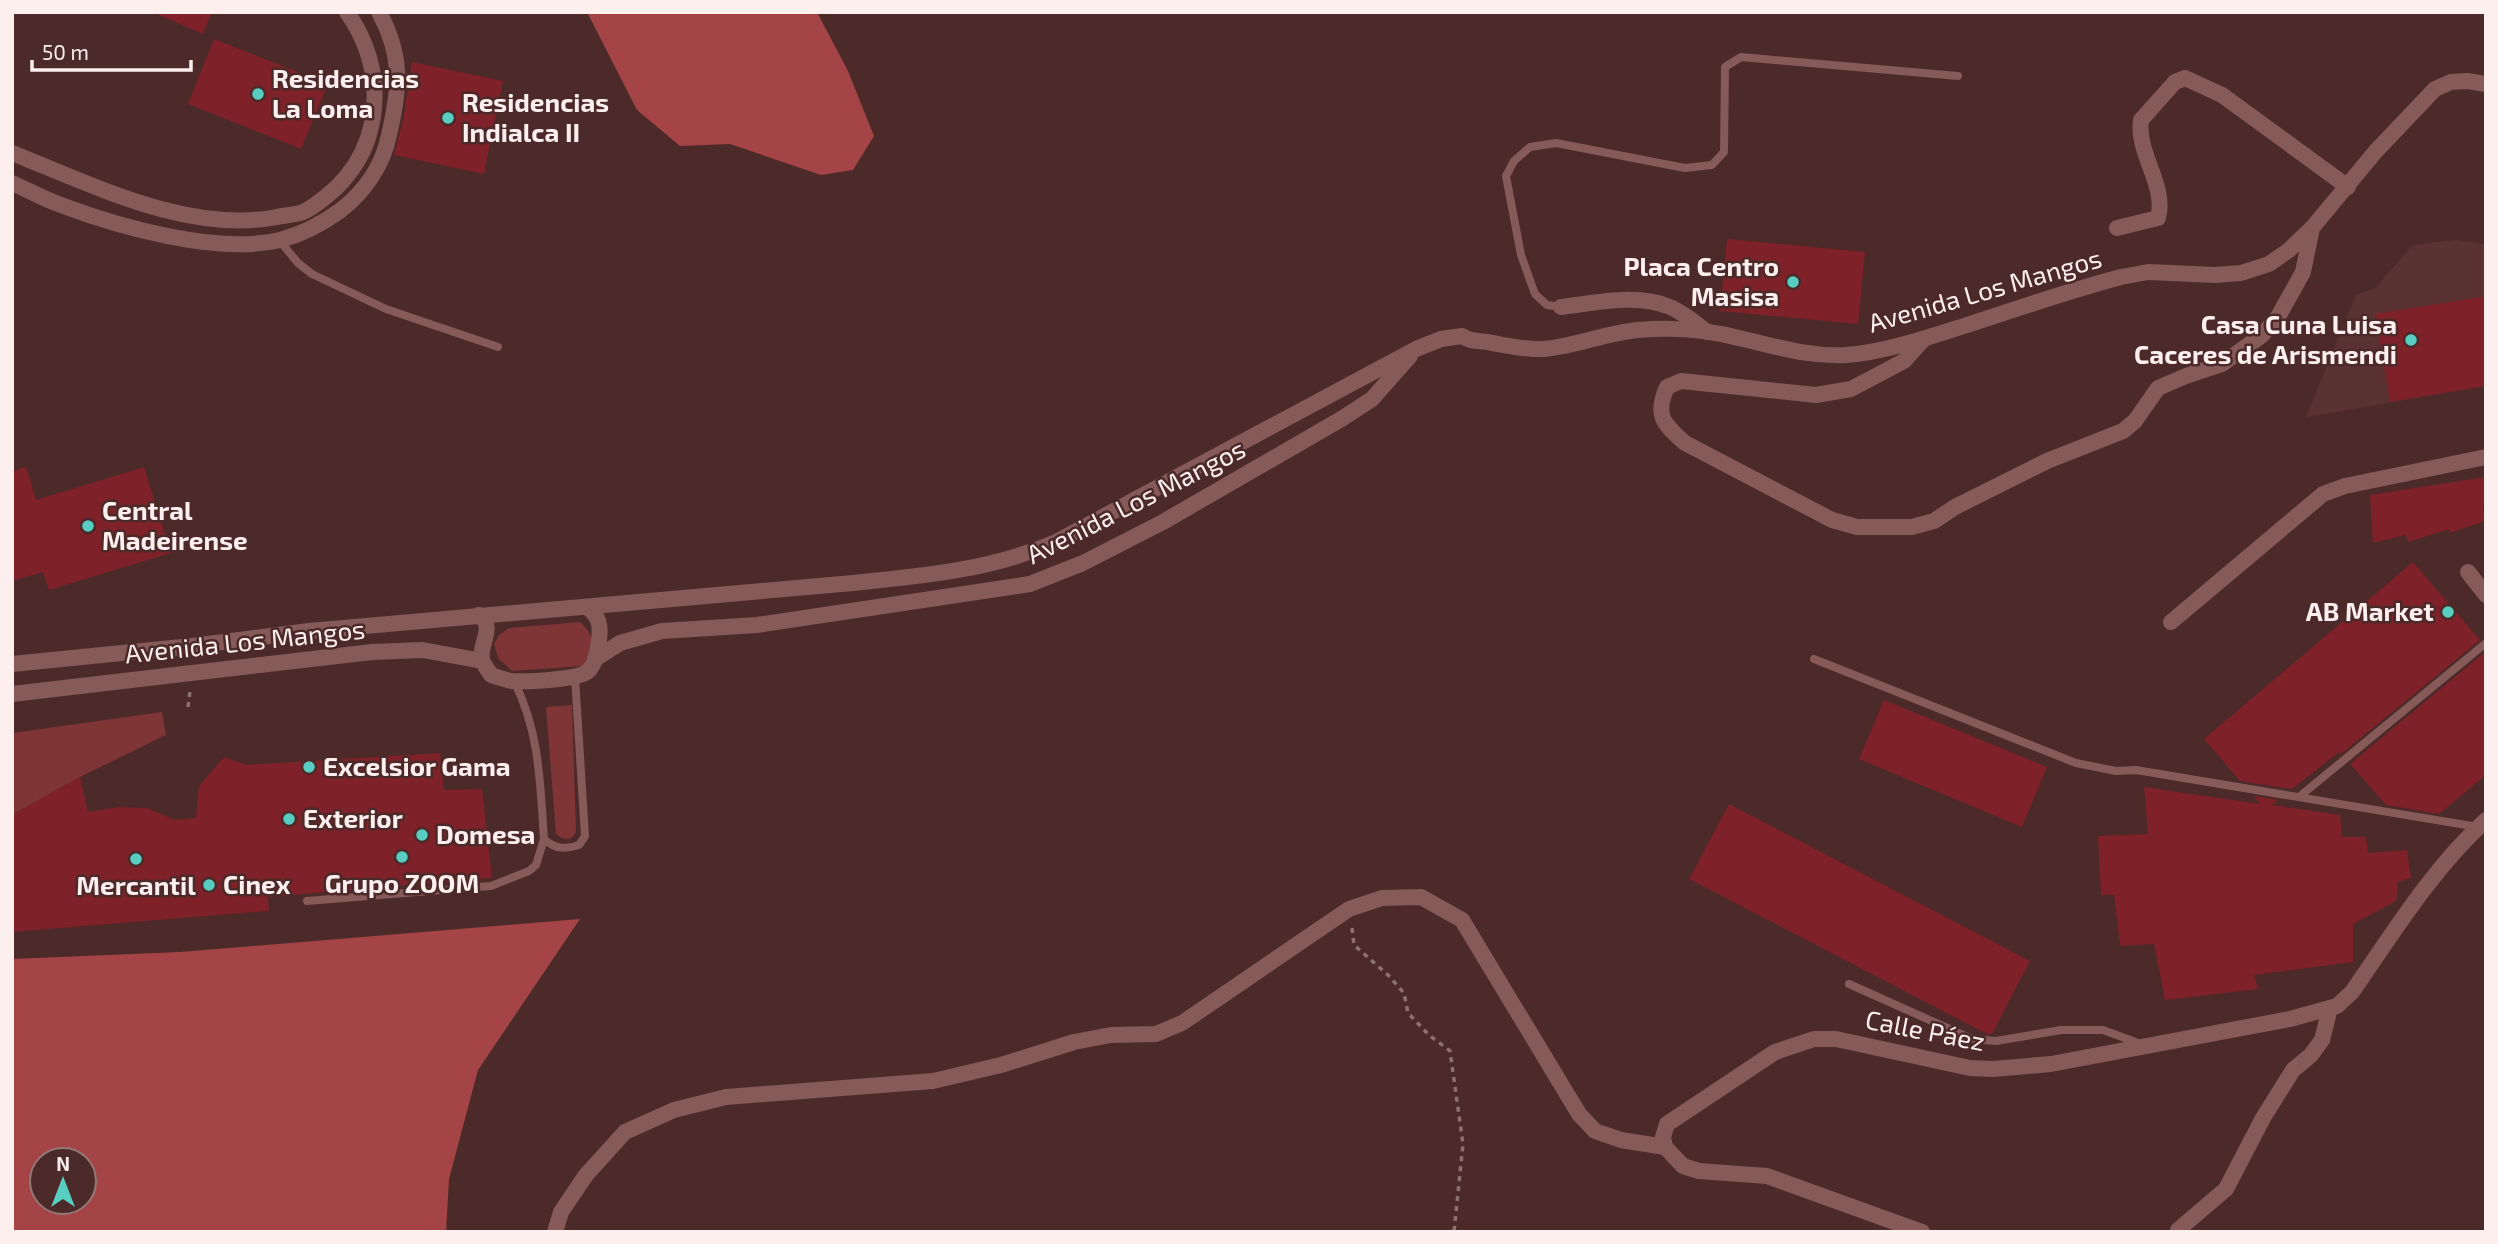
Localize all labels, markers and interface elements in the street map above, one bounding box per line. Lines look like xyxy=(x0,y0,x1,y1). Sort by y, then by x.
scale bar xyxy=(32,28,191,72)
text: 50 m xyxy=(42,39,89,64)
place label: Residencias La Loma xyxy=(272,62,419,123)
marker: Residencias La Loma xyxy=(250,86,266,102)
place label: Residencias Indialca II xyxy=(462,86,609,147)
marker: Residencias Indialca II xyxy=(440,110,456,126)
street label: Avenida Los Mangos xyxy=(1864,241,2105,338)
place label: Placa Centro Masisa xyxy=(1623,250,1779,311)
marker: Placa Centro Masisa xyxy=(1785,274,1801,290)
place label: Casa Cuna Luisa Caceres de Arismendi xyxy=(2134,308,2397,369)
marker: Casa Cuna Luisa Caceres de Arismendi xyxy=(2403,332,2419,348)
street label: Avenida Los Mangos xyxy=(1021,432,1250,569)
place label: Central Madeirense xyxy=(102,494,248,555)
marker: Central Madeirense xyxy=(80,518,96,534)
place label: AB Market xyxy=(2306,595,2434,626)
marker: AB Market xyxy=(2440,604,2456,620)
street label: Avenida Los Mangos xyxy=(123,612,367,669)
place label: Excelsior Gama xyxy=(323,750,511,781)
marker: Excelsior Gama xyxy=(301,759,317,775)
place label: Exterior xyxy=(303,802,403,833)
marker: Exterior xyxy=(281,811,297,827)
place label: Domesa xyxy=(436,818,535,849)
marker: Domesa xyxy=(414,827,430,843)
marker: Grupo ZOOM xyxy=(394,849,410,865)
marker: Mercantil xyxy=(128,851,144,867)
place label: Grupo ZOOM xyxy=(325,867,479,898)
place label: Cinex xyxy=(223,868,291,899)
place label: Mercantil xyxy=(76,869,196,900)
marker: Cinex xyxy=(201,877,217,893)
street label: Calle Páez xyxy=(1863,1003,1988,1056)
north arrow xyxy=(28,1146,98,1216)
text: N xyxy=(56,1152,70,1175)

